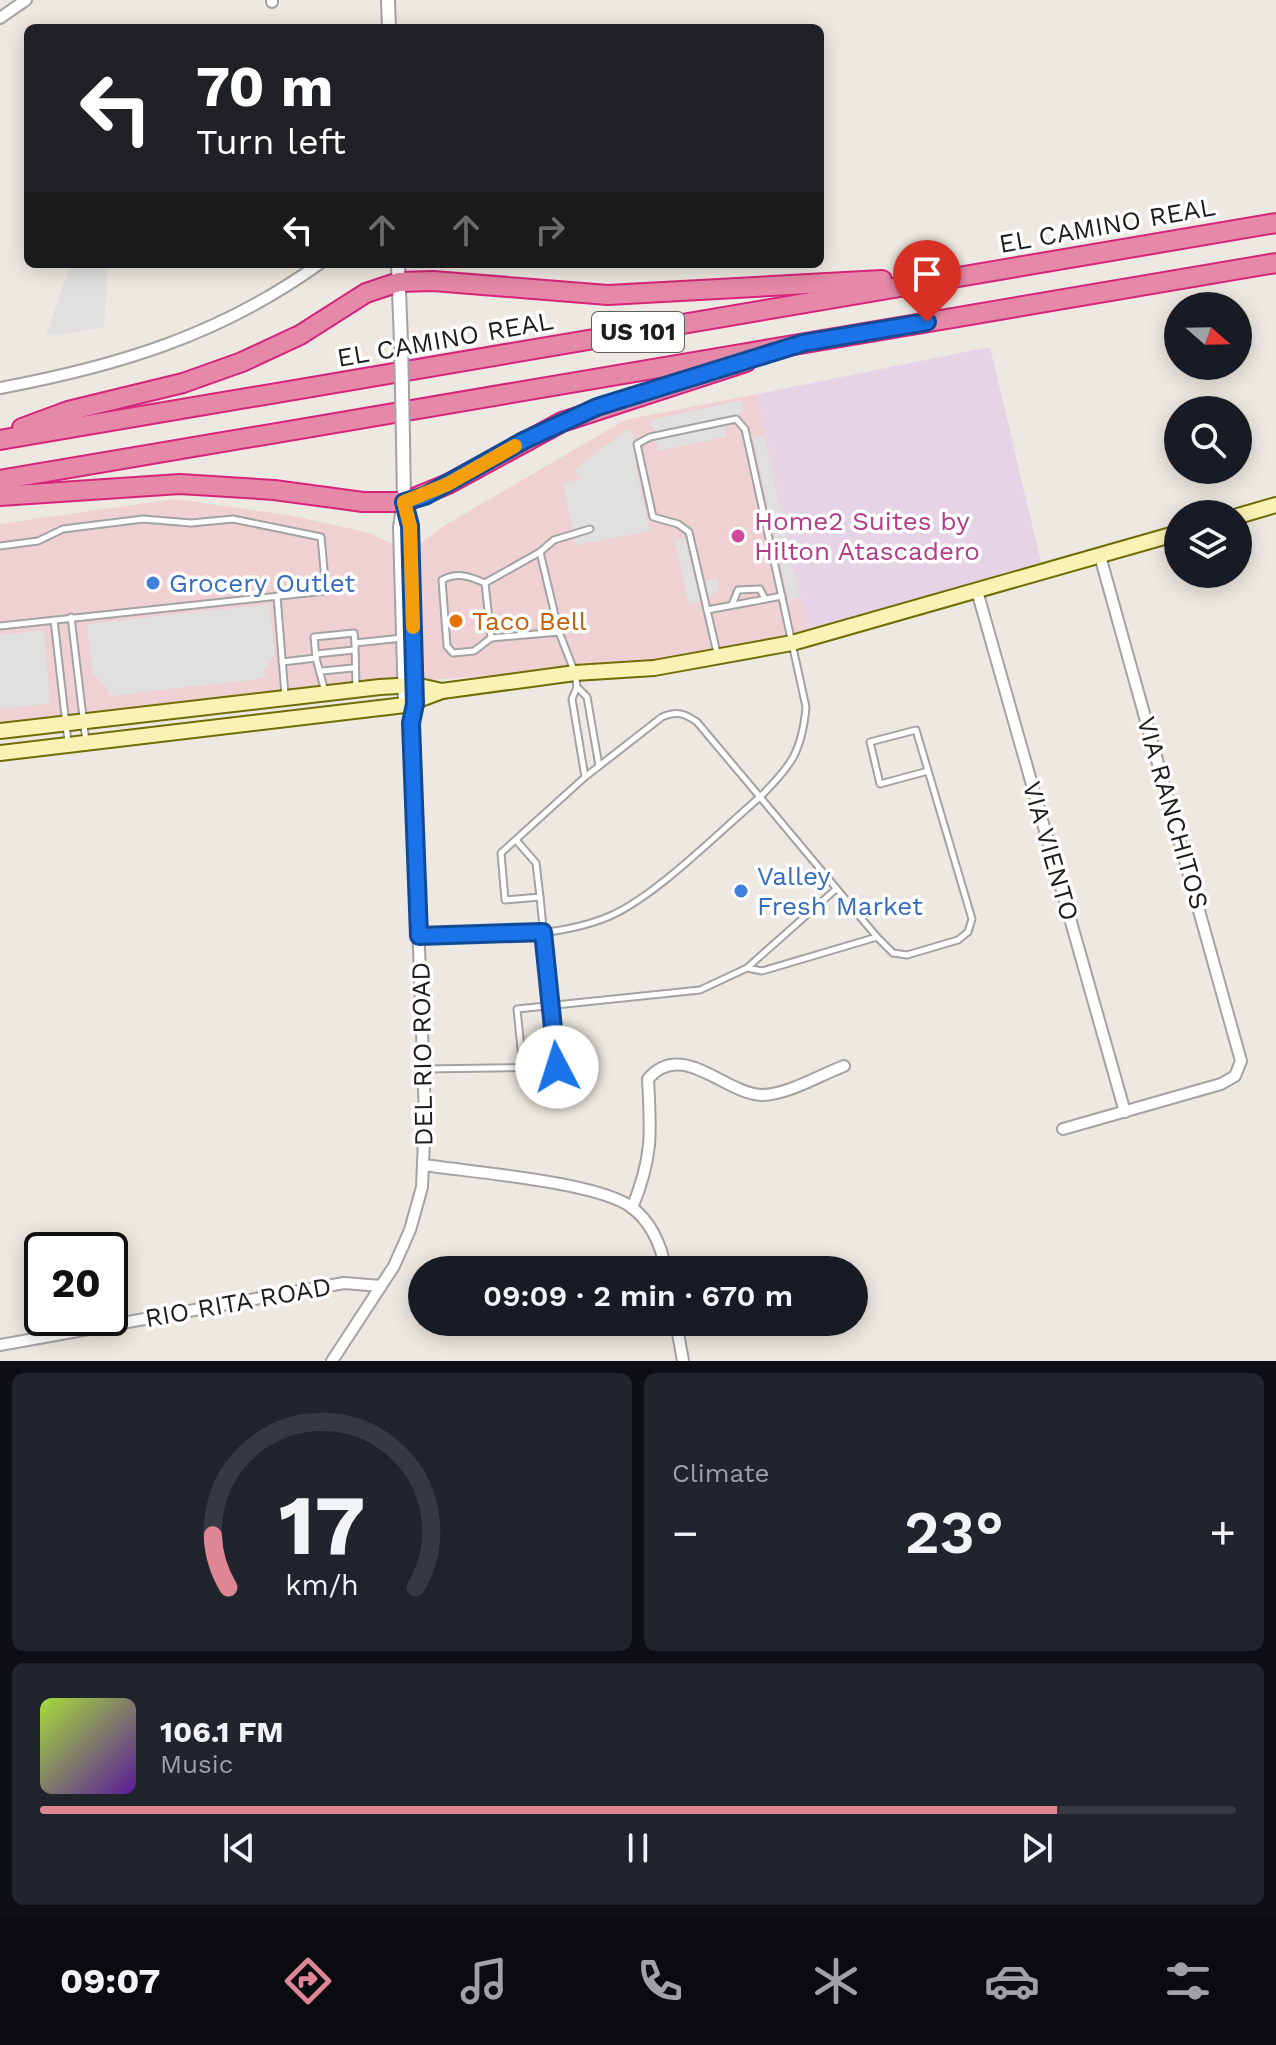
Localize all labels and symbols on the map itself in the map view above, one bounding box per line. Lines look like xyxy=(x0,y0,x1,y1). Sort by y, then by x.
street label: EL CAMINO REAL xyxy=(996,191,1218,259)
pin xyxy=(893,240,961,322)
north arrow xyxy=(1164,292,1252,380)
street label: EL CAMINO REAL xyxy=(334,305,556,373)
road number: US 101 xyxy=(592,312,684,352)
place label: Home2 Suites by Hilton Atascadero xyxy=(754,506,980,566)
marker: Home2 Suites by Hilton Atascadero xyxy=(729,527,747,545)
place label: Grocery Outlet xyxy=(169,568,355,598)
marker: Grocery Outlet xyxy=(144,574,162,592)
place label: Taco Bell xyxy=(472,606,587,636)
marker: Taco Bell xyxy=(447,612,465,630)
street label: VIA RANCHITOS xyxy=(1131,713,1215,913)
street label: VIA VIENTO xyxy=(1017,778,1085,924)
place label: Valley Fresh Market xyxy=(757,861,923,921)
marker: Valley Fresh Market xyxy=(732,882,750,900)
street label: DEL RIO ROAD xyxy=(405,962,439,1146)
position arrow xyxy=(515,1025,599,1109)
speed limit sign: 20 xyxy=(24,1232,128,1336)
street label: RIO RITA ROAD xyxy=(143,1271,333,1333)

